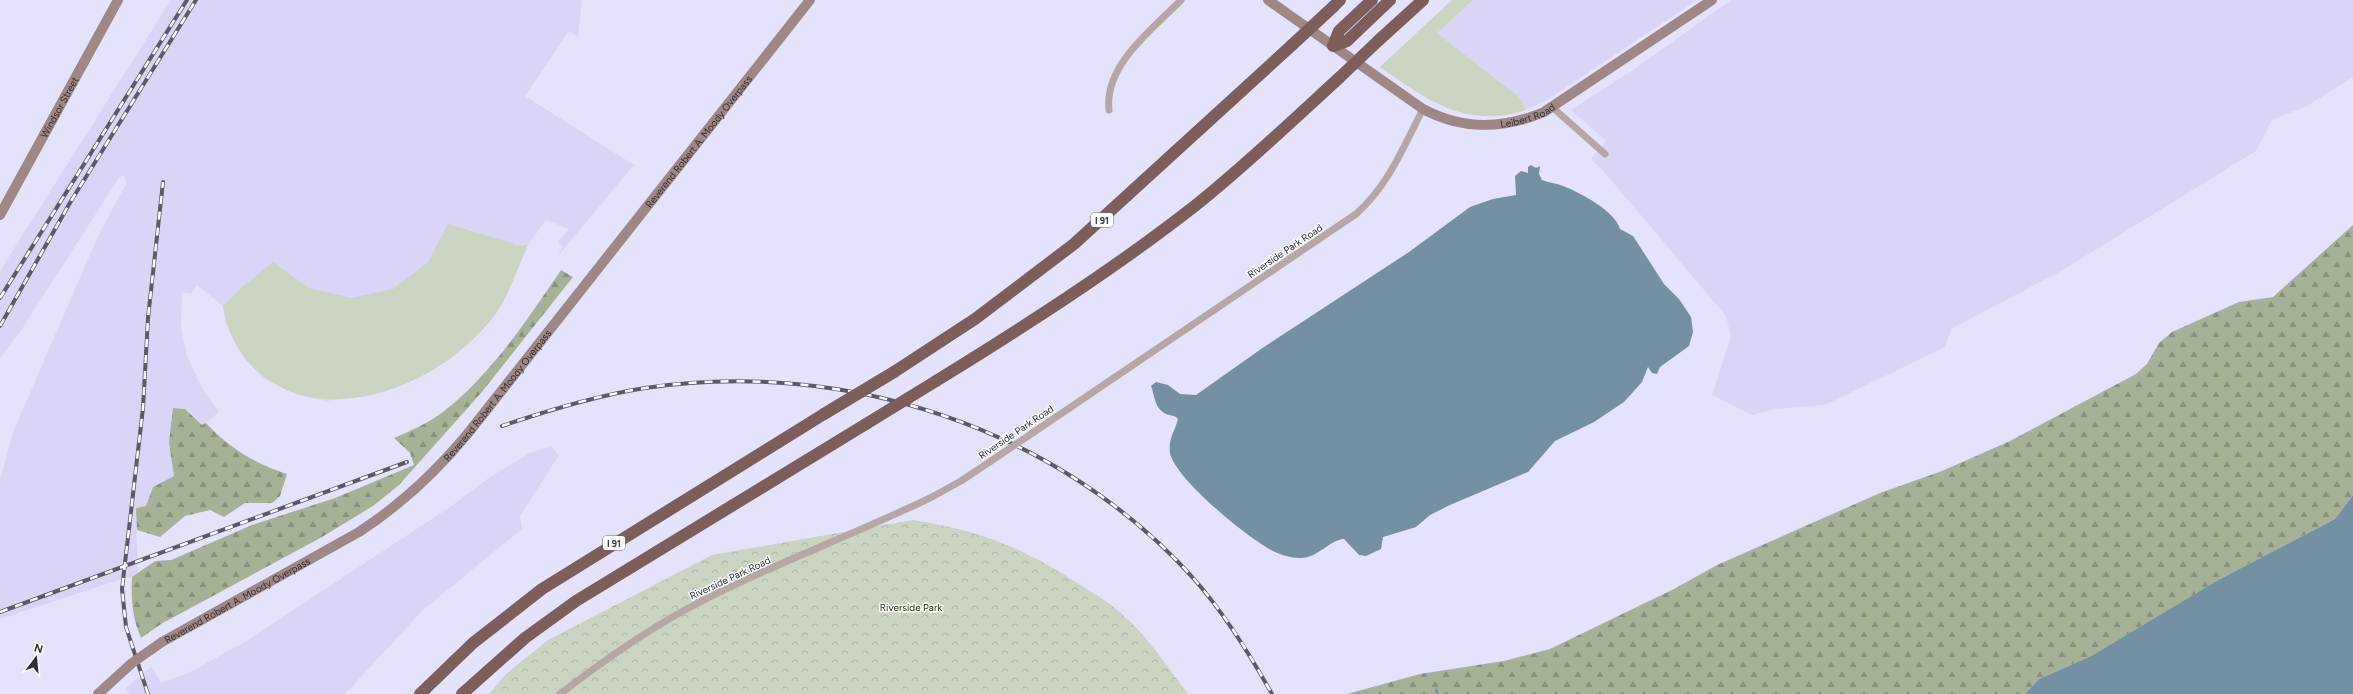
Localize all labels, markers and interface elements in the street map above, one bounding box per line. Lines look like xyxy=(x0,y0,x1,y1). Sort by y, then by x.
street label: Reverend Robert A. Moody Overpass xyxy=(642,72,755,210)
street label: Windsor Street xyxy=(37,74,81,140)
street label: Leibert Road xyxy=(1499,100,1557,130)
road number: I 91 xyxy=(1091,213,1113,227)
street label: Riverside Park Road xyxy=(1245,221,1325,281)
street label: Reverend Robert A. Moody Overpass xyxy=(440,327,554,464)
street label: Riverside Park Road xyxy=(976,402,1056,462)
road number: I 91 xyxy=(603,536,625,550)
street label: Reverend Robert A. Moody Overpass xyxy=(162,554,313,646)
street label: Riverside Park Road xyxy=(687,554,773,602)
park label: Riverside Park xyxy=(880,601,942,614)
north arrow xyxy=(16,638,56,678)
text: N xyxy=(33,641,45,656)

